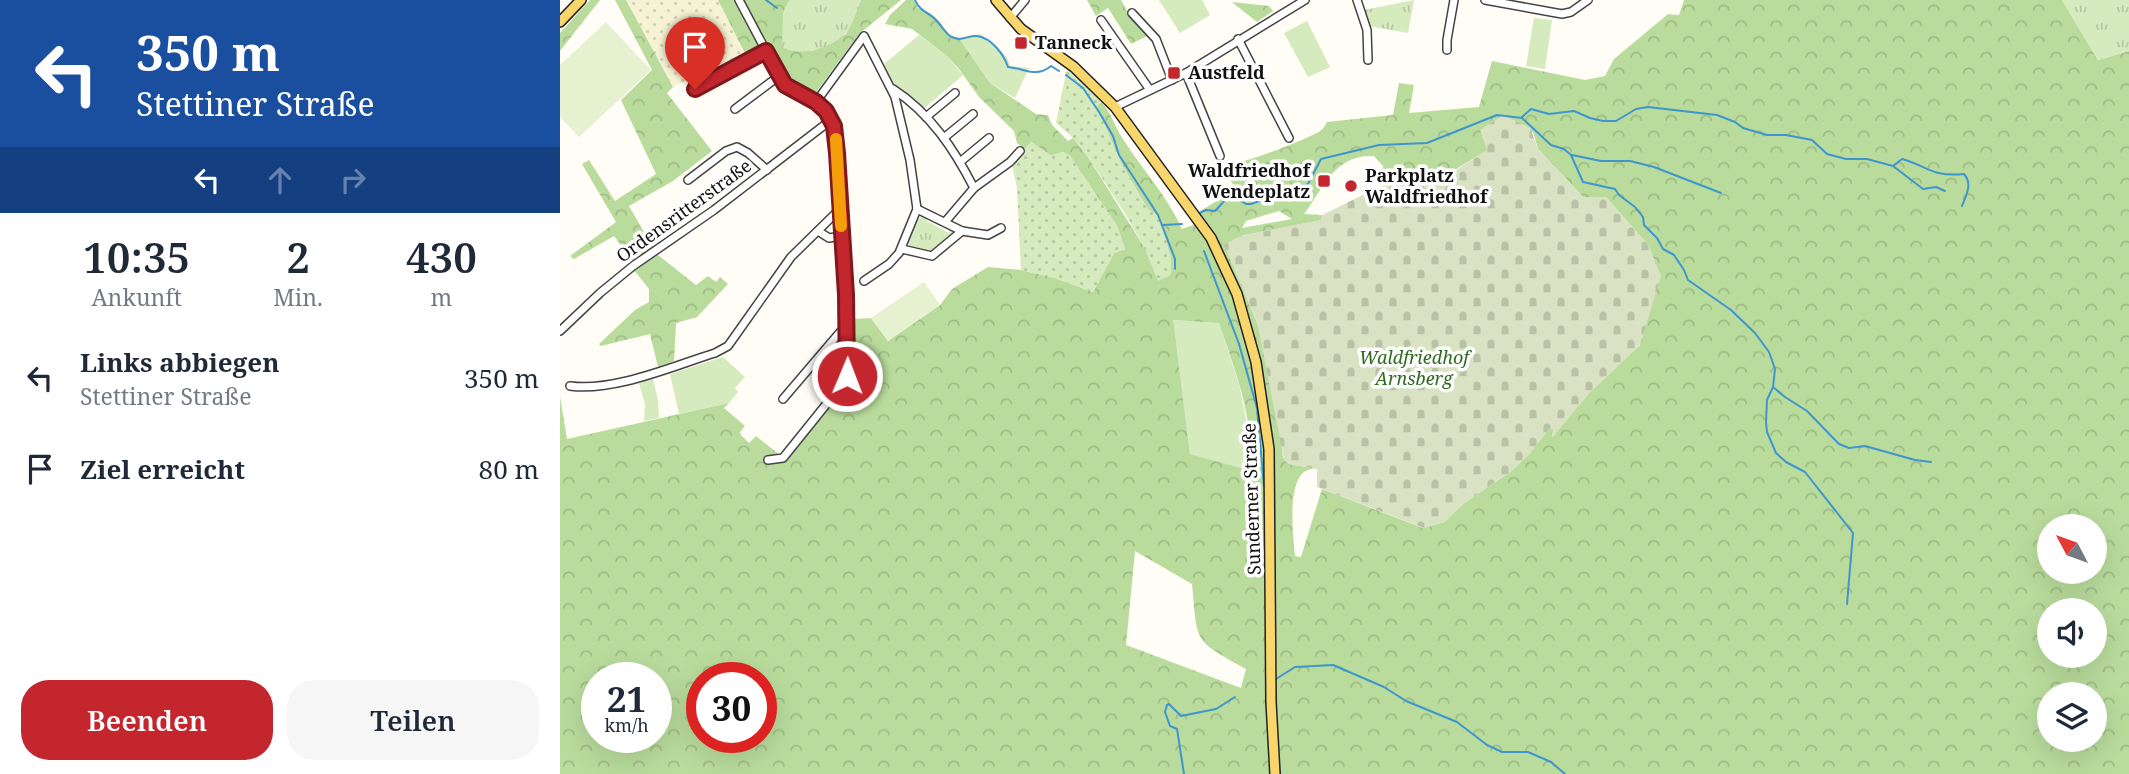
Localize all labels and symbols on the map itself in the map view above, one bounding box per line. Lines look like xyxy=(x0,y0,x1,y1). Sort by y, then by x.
pin xyxy=(665,17,725,89)
place label: Tanneck xyxy=(1035,30,1113,54)
marker: Tanneck xyxy=(1013,35,1029,51)
place label: Austfeld xyxy=(1188,60,1265,84)
marker: Austfeld xyxy=(1166,65,1182,81)
street label: Ordensritterstraße xyxy=(611,153,756,267)
place label: Waldfriedhof Wendeplatz xyxy=(1188,158,1312,203)
place label: Parkplatz Waldfriedhof xyxy=(1365,163,1489,208)
marker: Waldfriedhof Wendeplatz xyxy=(1316,173,1332,189)
marker: Parkplatz Waldfriedhof xyxy=(1343,178,1359,194)
position arrow xyxy=(810,339,884,413)
park label: Waldfriedhof Arnsberg xyxy=(1359,345,1472,390)
street label: Sunderner Straße xyxy=(1236,423,1266,575)
north arrow xyxy=(2037,514,2107,584)
speed limit sign: 30 xyxy=(686,662,777,753)

